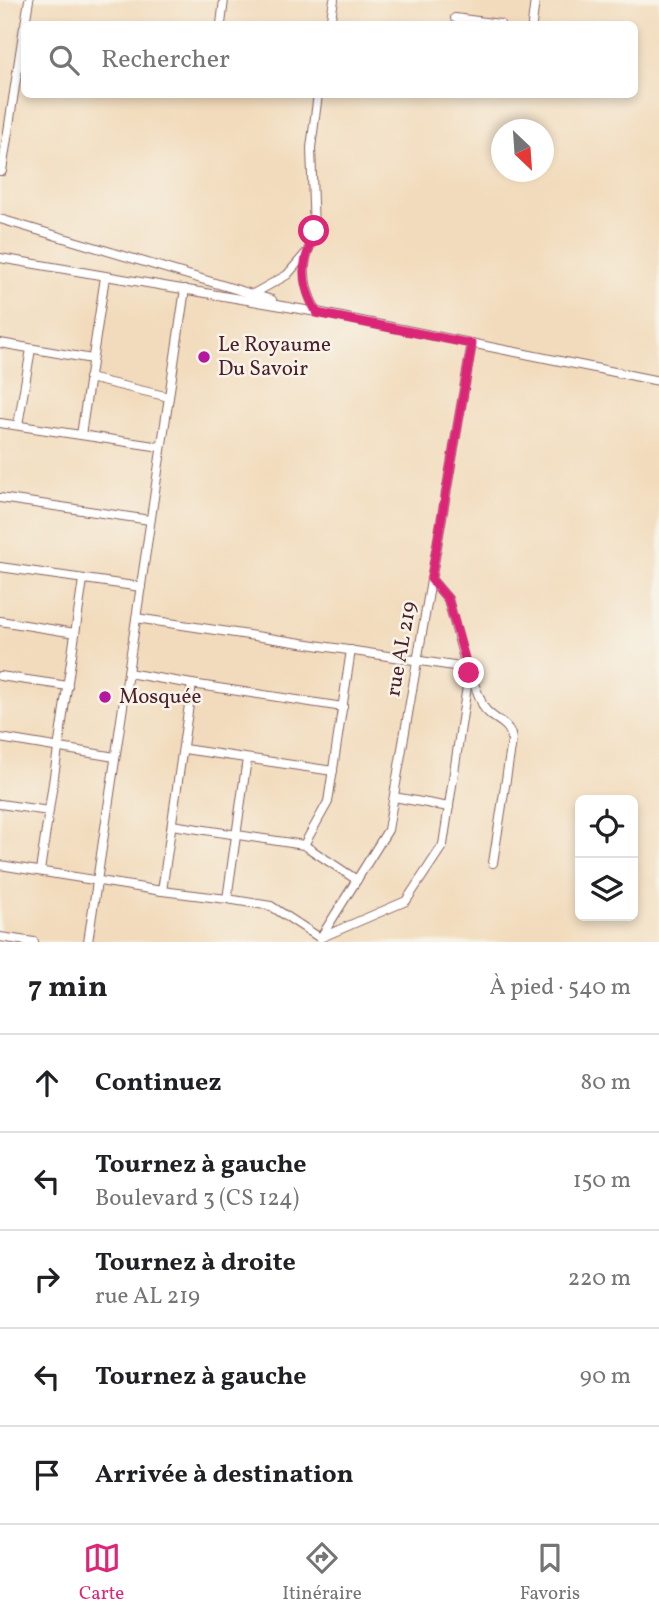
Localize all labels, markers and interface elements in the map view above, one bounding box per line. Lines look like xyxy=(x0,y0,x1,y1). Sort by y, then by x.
search box xyxy=(21,21,638,98)
icon: search xyxy=(45,41,83,79)
text: Rechercher xyxy=(101,42,230,78)
north arrow xyxy=(491,119,554,182)
route start xyxy=(298,215,329,246)
place label: Le Royaume Du Savoir xyxy=(218,331,331,384)
marker: Le Royaume Du Savoir xyxy=(196,349,212,365)
street label: rue AL 219 xyxy=(379,599,425,699)
route end xyxy=(453,657,484,688)
place label: Mosquée xyxy=(119,683,202,712)
marker: Mosquée xyxy=(97,689,113,705)
map controls xyxy=(575,795,638,921)
button: locate xyxy=(575,795,638,858)
button: layers xyxy=(575,858,638,921)
text: 7 min xyxy=(28,967,108,1009)
text: À pied · 540 m xyxy=(489,972,631,1004)
icon: ahead xyxy=(28,1064,66,1102)
text: Continuez xyxy=(95,1065,221,1101)
text: 80 m xyxy=(581,1067,631,1099)
text: Tournez à gauche xyxy=(95,1147,307,1183)
icon: left xyxy=(28,1162,66,1200)
text: 150 m xyxy=(573,1165,631,1197)
text: Boulevard 3 (CS 124) xyxy=(95,1183,299,1215)
text: Tournez à droite xyxy=(95,1245,296,1281)
icon: right xyxy=(28,1260,66,1298)
text: 220 m xyxy=(568,1263,631,1295)
text: rue AL 219 xyxy=(95,1281,200,1313)
icon: left xyxy=(28,1358,66,1396)
text: Tournez à gauche xyxy=(95,1359,307,1395)
text: 90 m xyxy=(580,1361,631,1393)
icon: arrive xyxy=(28,1456,66,1494)
text: Arrivée à destination xyxy=(95,1457,354,1493)
tab: Carte xyxy=(79,1539,124,1607)
tab: Itinéraire xyxy=(282,1539,362,1607)
tab: Favoris xyxy=(520,1539,580,1607)

